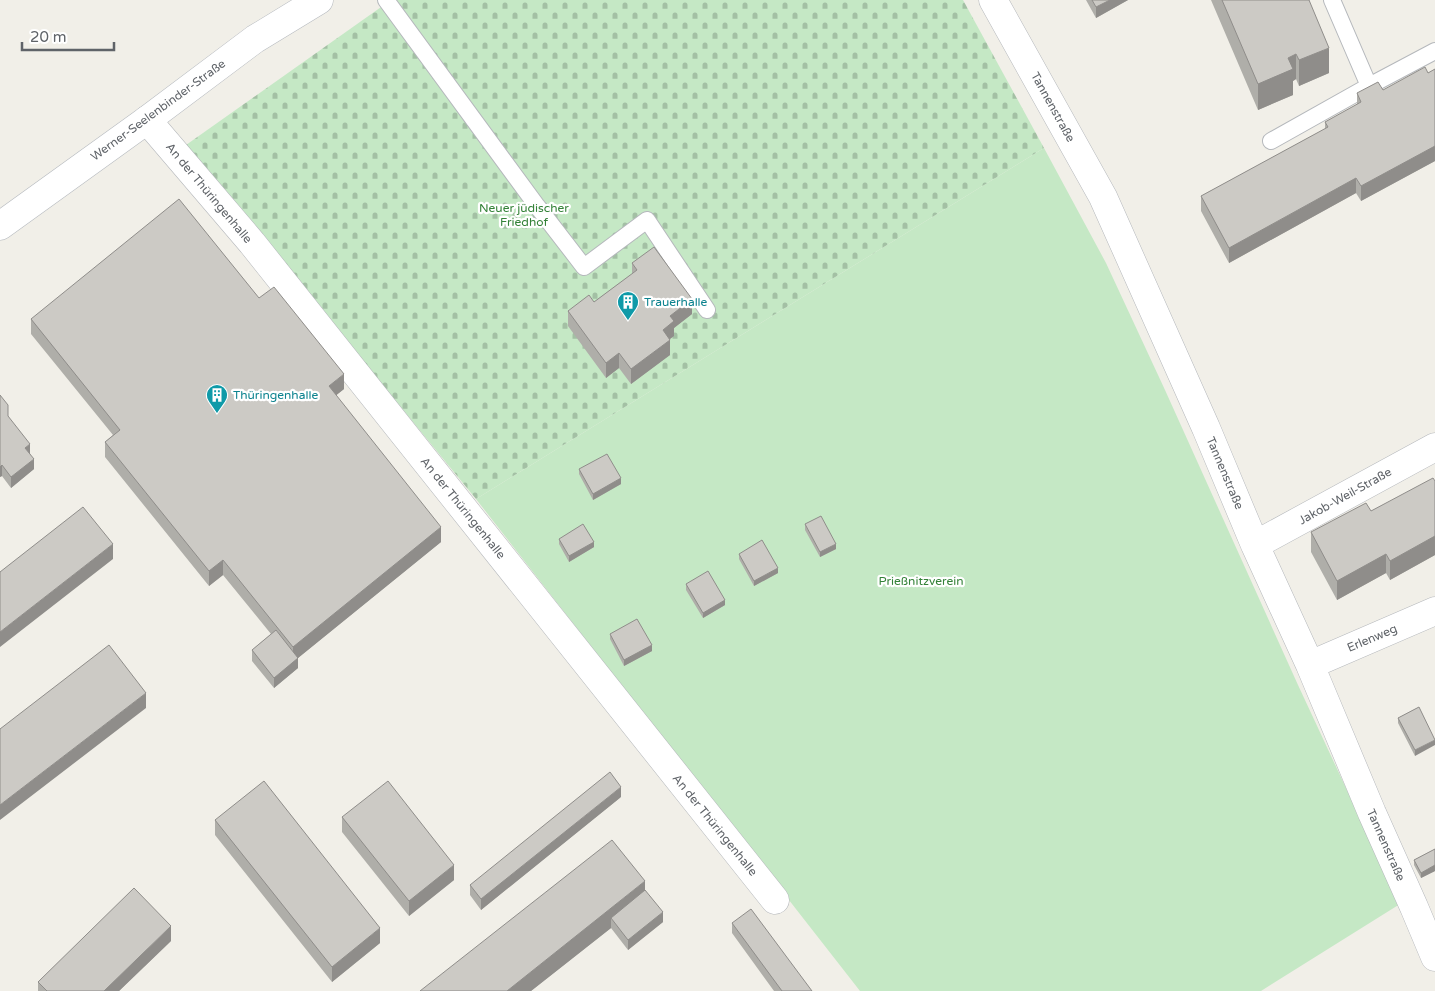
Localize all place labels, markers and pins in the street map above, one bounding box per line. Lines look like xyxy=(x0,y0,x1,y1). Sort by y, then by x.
building icon: Trauerhalle xyxy=(616,290,640,321)
place label: Trauerhalle xyxy=(644,295,708,309)
building icon: Thüringenhalle xyxy=(205,383,229,414)
place label: Thüringenhalle xyxy=(233,388,318,402)

